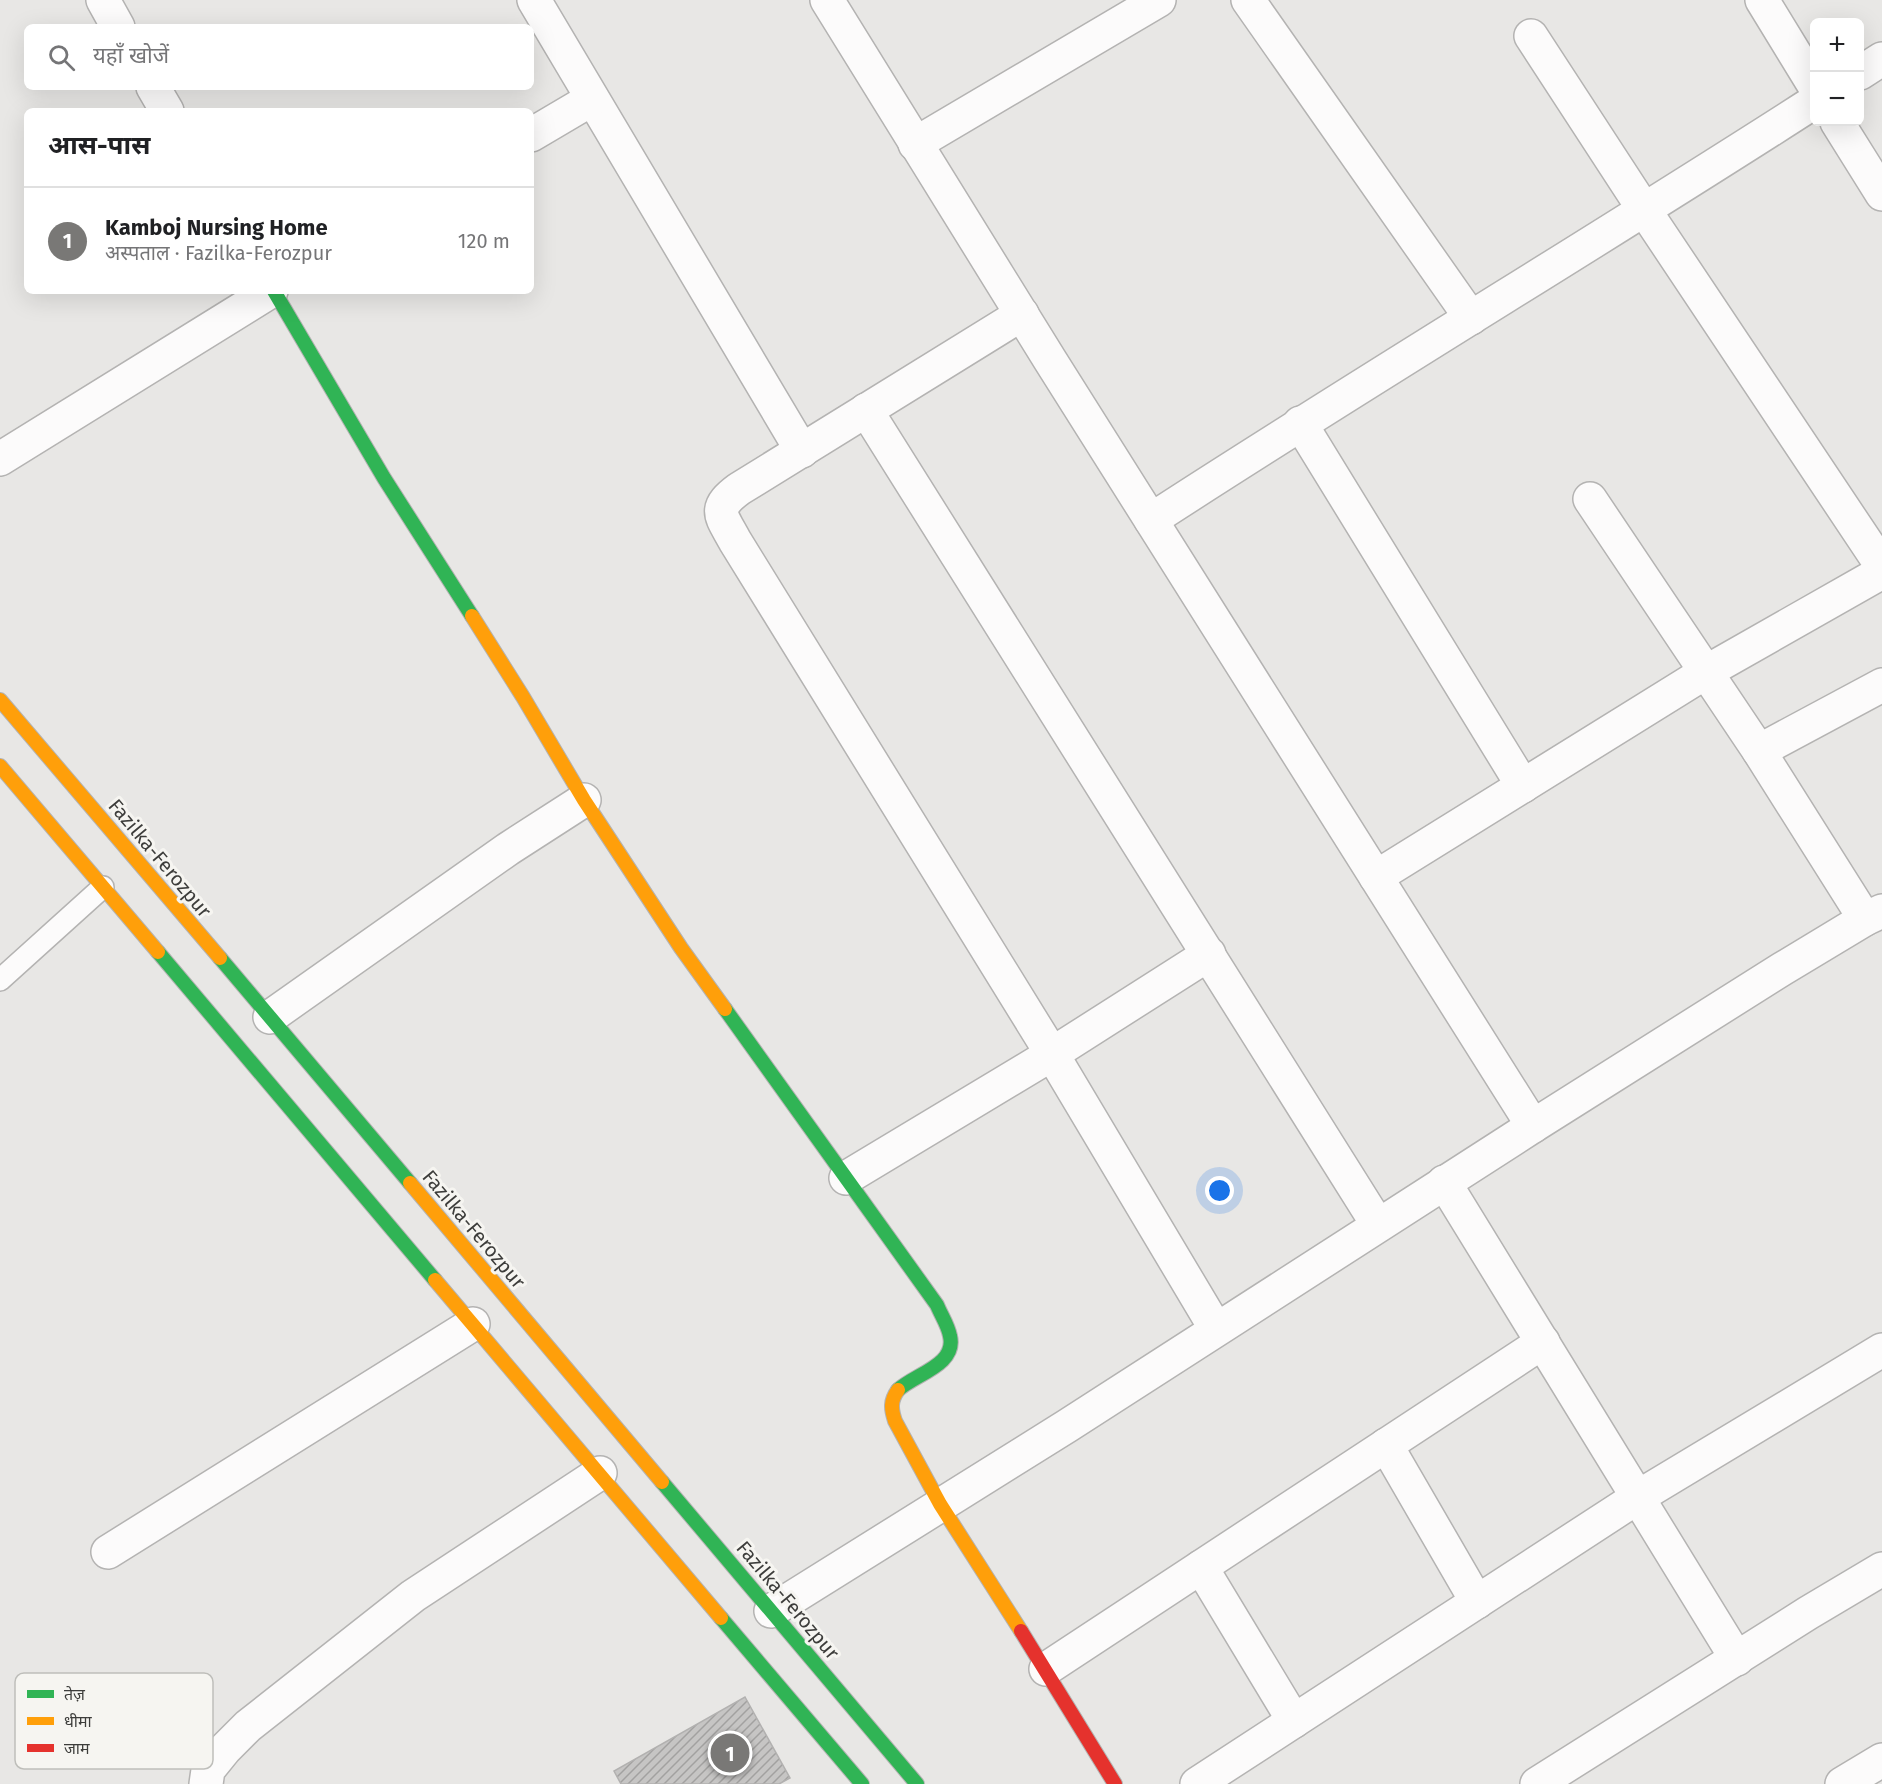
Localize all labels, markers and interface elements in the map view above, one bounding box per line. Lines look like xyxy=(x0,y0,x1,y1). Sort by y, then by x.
map controls xyxy=(1810,18,1864,126)
button: + xyxy=(1810,18,1864,72)
search box xyxy=(24,24,534,90)
icon: search xyxy=(45,41,78,74)
text: यहाँ खोजें xyxy=(93,42,169,69)
button: − xyxy=(1810,72,1864,126)
text: आस-पास xyxy=(48,130,150,161)
text: Kamboj Nursing Home xyxy=(105,214,328,241)
text: 1 xyxy=(63,229,72,253)
text: 120 m xyxy=(458,229,510,253)
text: अस्पताल · Fazilka-Ferozpur xyxy=(105,241,332,265)
street label: Fazilka-Ferozpur xyxy=(104,794,217,922)
street label: Fazilka-Ferozpur xyxy=(418,1165,531,1293)
your location xyxy=(1205,1176,1234,1205)
street label: Fazilka-Ferozpur xyxy=(732,1536,845,1664)
legend xyxy=(15,1673,213,1769)
text: तेज़ xyxy=(64,1685,86,1704)
text: धीमा xyxy=(64,1712,93,1731)
pin: 1 xyxy=(710,1730,750,1776)
text: जाम xyxy=(64,1739,90,1758)

